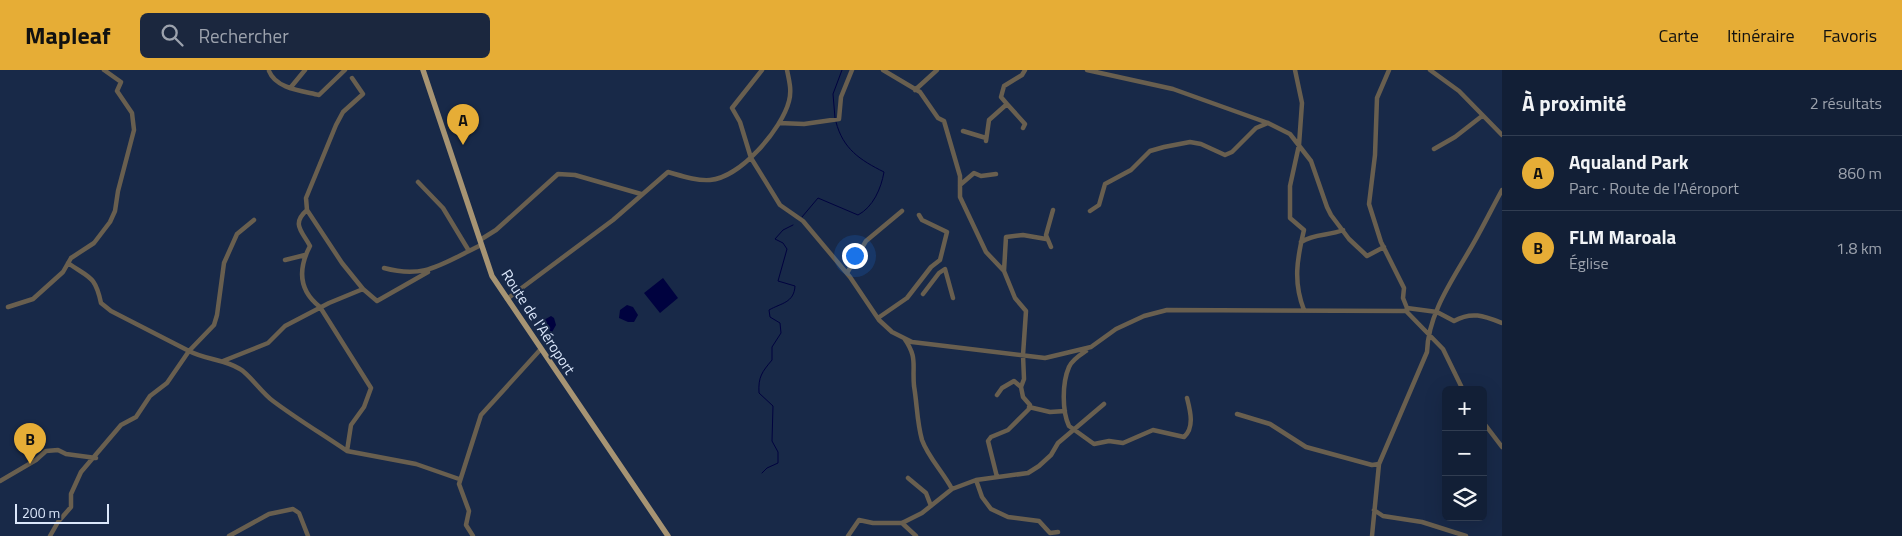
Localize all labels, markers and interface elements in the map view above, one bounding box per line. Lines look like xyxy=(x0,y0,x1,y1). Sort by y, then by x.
search box xyxy=(140,13,490,58)
text: Mapleaf xyxy=(25,17,110,53)
icon: search xyxy=(158,21,186,49)
text: Rechercher xyxy=(198,21,289,50)
text: Carte xyxy=(1658,22,1699,49)
text: Itinéraire xyxy=(1727,22,1795,49)
text: Favoris xyxy=(1823,22,1877,49)
text: À proximité xyxy=(1522,87,1626,119)
text: 2 résultats xyxy=(1810,91,1882,115)
pin: A xyxy=(447,104,479,145)
text: Aqualand Park xyxy=(1569,147,1689,176)
text: A xyxy=(1533,161,1543,185)
text: 860 m xyxy=(1838,161,1882,185)
text: Parc · Route de l'Aéroport xyxy=(1569,176,1739,200)
text: FLM Maroala xyxy=(1569,222,1676,251)
text: B xyxy=(1533,236,1543,260)
text: 1.8 km xyxy=(1836,236,1882,260)
your location xyxy=(842,243,868,269)
text: Église xyxy=(1569,251,1609,275)
street label: Route de l'Aéroport xyxy=(496,264,582,380)
map controls xyxy=(1442,386,1487,521)
button: + xyxy=(1442,386,1487,431)
pin: B xyxy=(14,423,46,464)
button: − xyxy=(1442,431,1487,476)
button: layers xyxy=(1442,476,1487,521)
scale bar xyxy=(15,501,109,524)
text: 200 m xyxy=(22,502,60,523)

